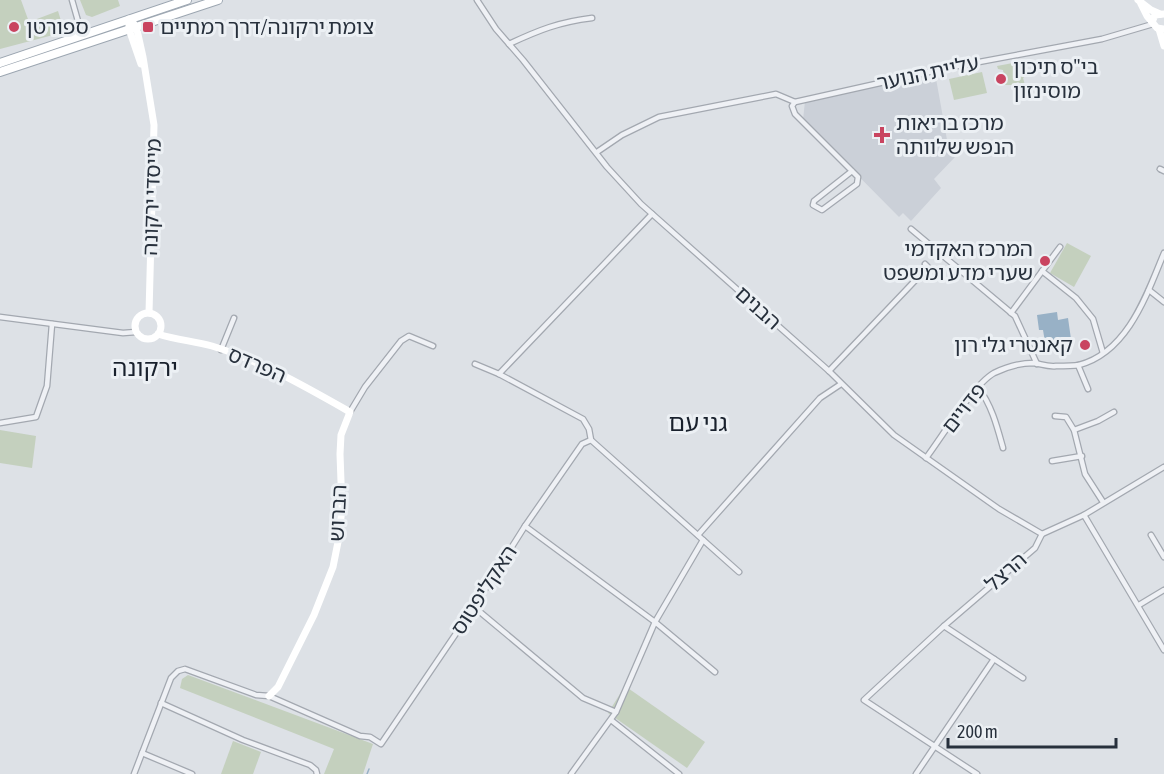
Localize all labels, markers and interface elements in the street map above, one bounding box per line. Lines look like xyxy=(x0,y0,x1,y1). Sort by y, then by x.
place label: ספורטן xyxy=(26,14,89,38)
place label: צומת ירקונה/דרך רמתיים xyxy=(160,14,374,38)
marker: ספורטן xyxy=(7,20,21,34)
marker: צומת ירקונה/דרך רמתיים xyxy=(141,20,155,34)
street label: עליית הנוער xyxy=(875,50,981,95)
place label: בי"ס תיכון מוסינזון xyxy=(1013,54,1099,102)
marker: בי"ס תיכון מוסינזון xyxy=(994,72,1008,86)
place label: מרכז בריאות הנפש שלוותה xyxy=(896,110,1014,158)
marker: מרכז בריאות הנפש שלוותה xyxy=(873,126,891,144)
street label: מייסדי ירקונה xyxy=(137,138,165,256)
place label: המרכז האקדמי שערי מדע ומשפט xyxy=(883,236,1033,284)
marker: המרכז האקדמי שערי מדע ומשפט xyxy=(1038,254,1052,268)
street label: הבנים xyxy=(731,281,786,334)
place label: קאנטרי גלי רון xyxy=(954,332,1073,356)
marker: קאנטרי גלי רון xyxy=(1078,338,1092,352)
street label: הפרדס xyxy=(225,341,290,387)
district label: ירקונה xyxy=(112,354,178,381)
street label: פדויים xyxy=(936,378,990,437)
district label: גני עם xyxy=(669,409,727,436)
street label: הברוש xyxy=(324,484,350,542)
street label: האקליפטוס xyxy=(445,540,521,639)
street label: הרצל xyxy=(980,547,1031,596)
scale bar xyxy=(948,711,1116,749)
text: 200 m xyxy=(957,721,998,742)

